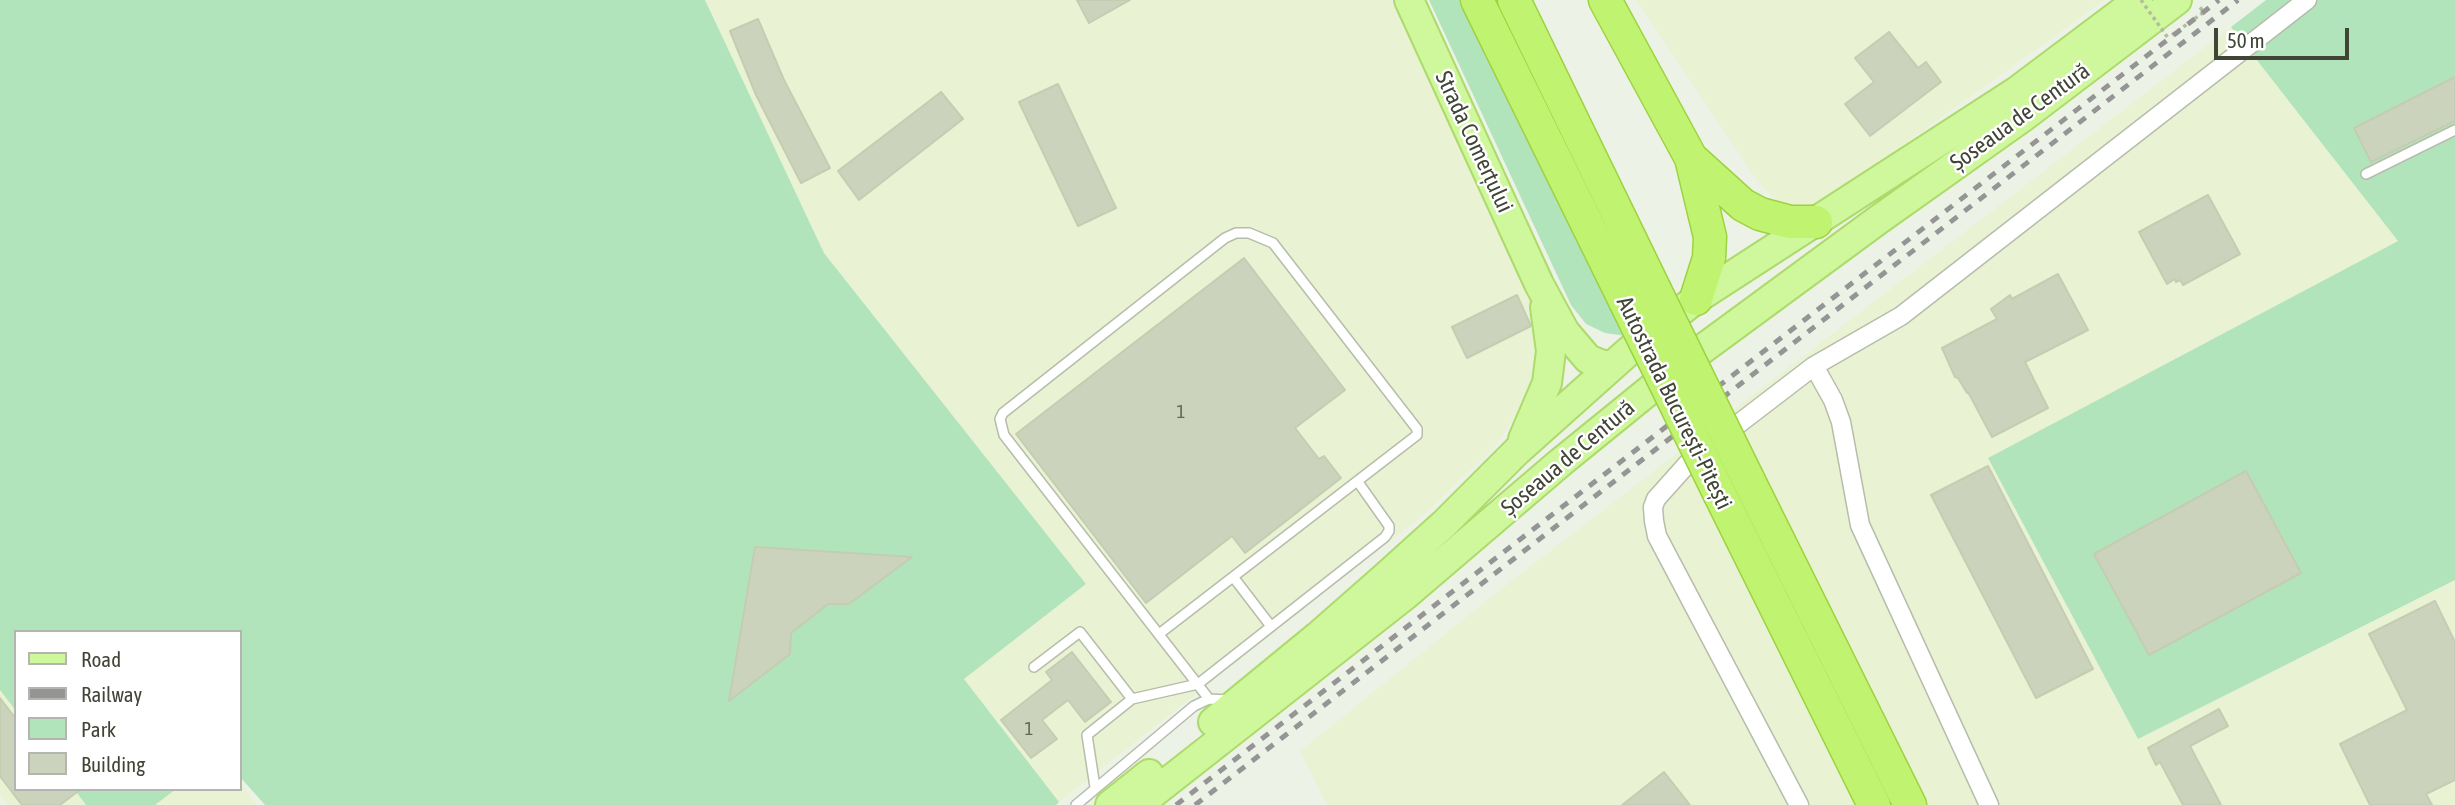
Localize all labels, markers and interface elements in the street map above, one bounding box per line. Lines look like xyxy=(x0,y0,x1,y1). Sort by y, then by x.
scale bar xyxy=(2217,14,2352,58)
text: 50 m xyxy=(2227,28,2265,52)
street label: Șoseaua de Centură xyxy=(1945,57,2095,177)
street label: Strada Comerțului xyxy=(1429,67,1519,217)
street label: Autostrada București-Pitești xyxy=(1610,292,1738,514)
street label: Șoseaua de Centură xyxy=(1496,394,1640,522)
house number: 1 xyxy=(1177,401,1185,423)
legend xyxy=(14,630,242,791)
text: Road xyxy=(81,647,121,671)
text: Railway xyxy=(81,682,142,706)
text: Park xyxy=(81,717,116,741)
house number: 1 xyxy=(1025,718,1033,740)
text: Building xyxy=(81,752,145,776)

